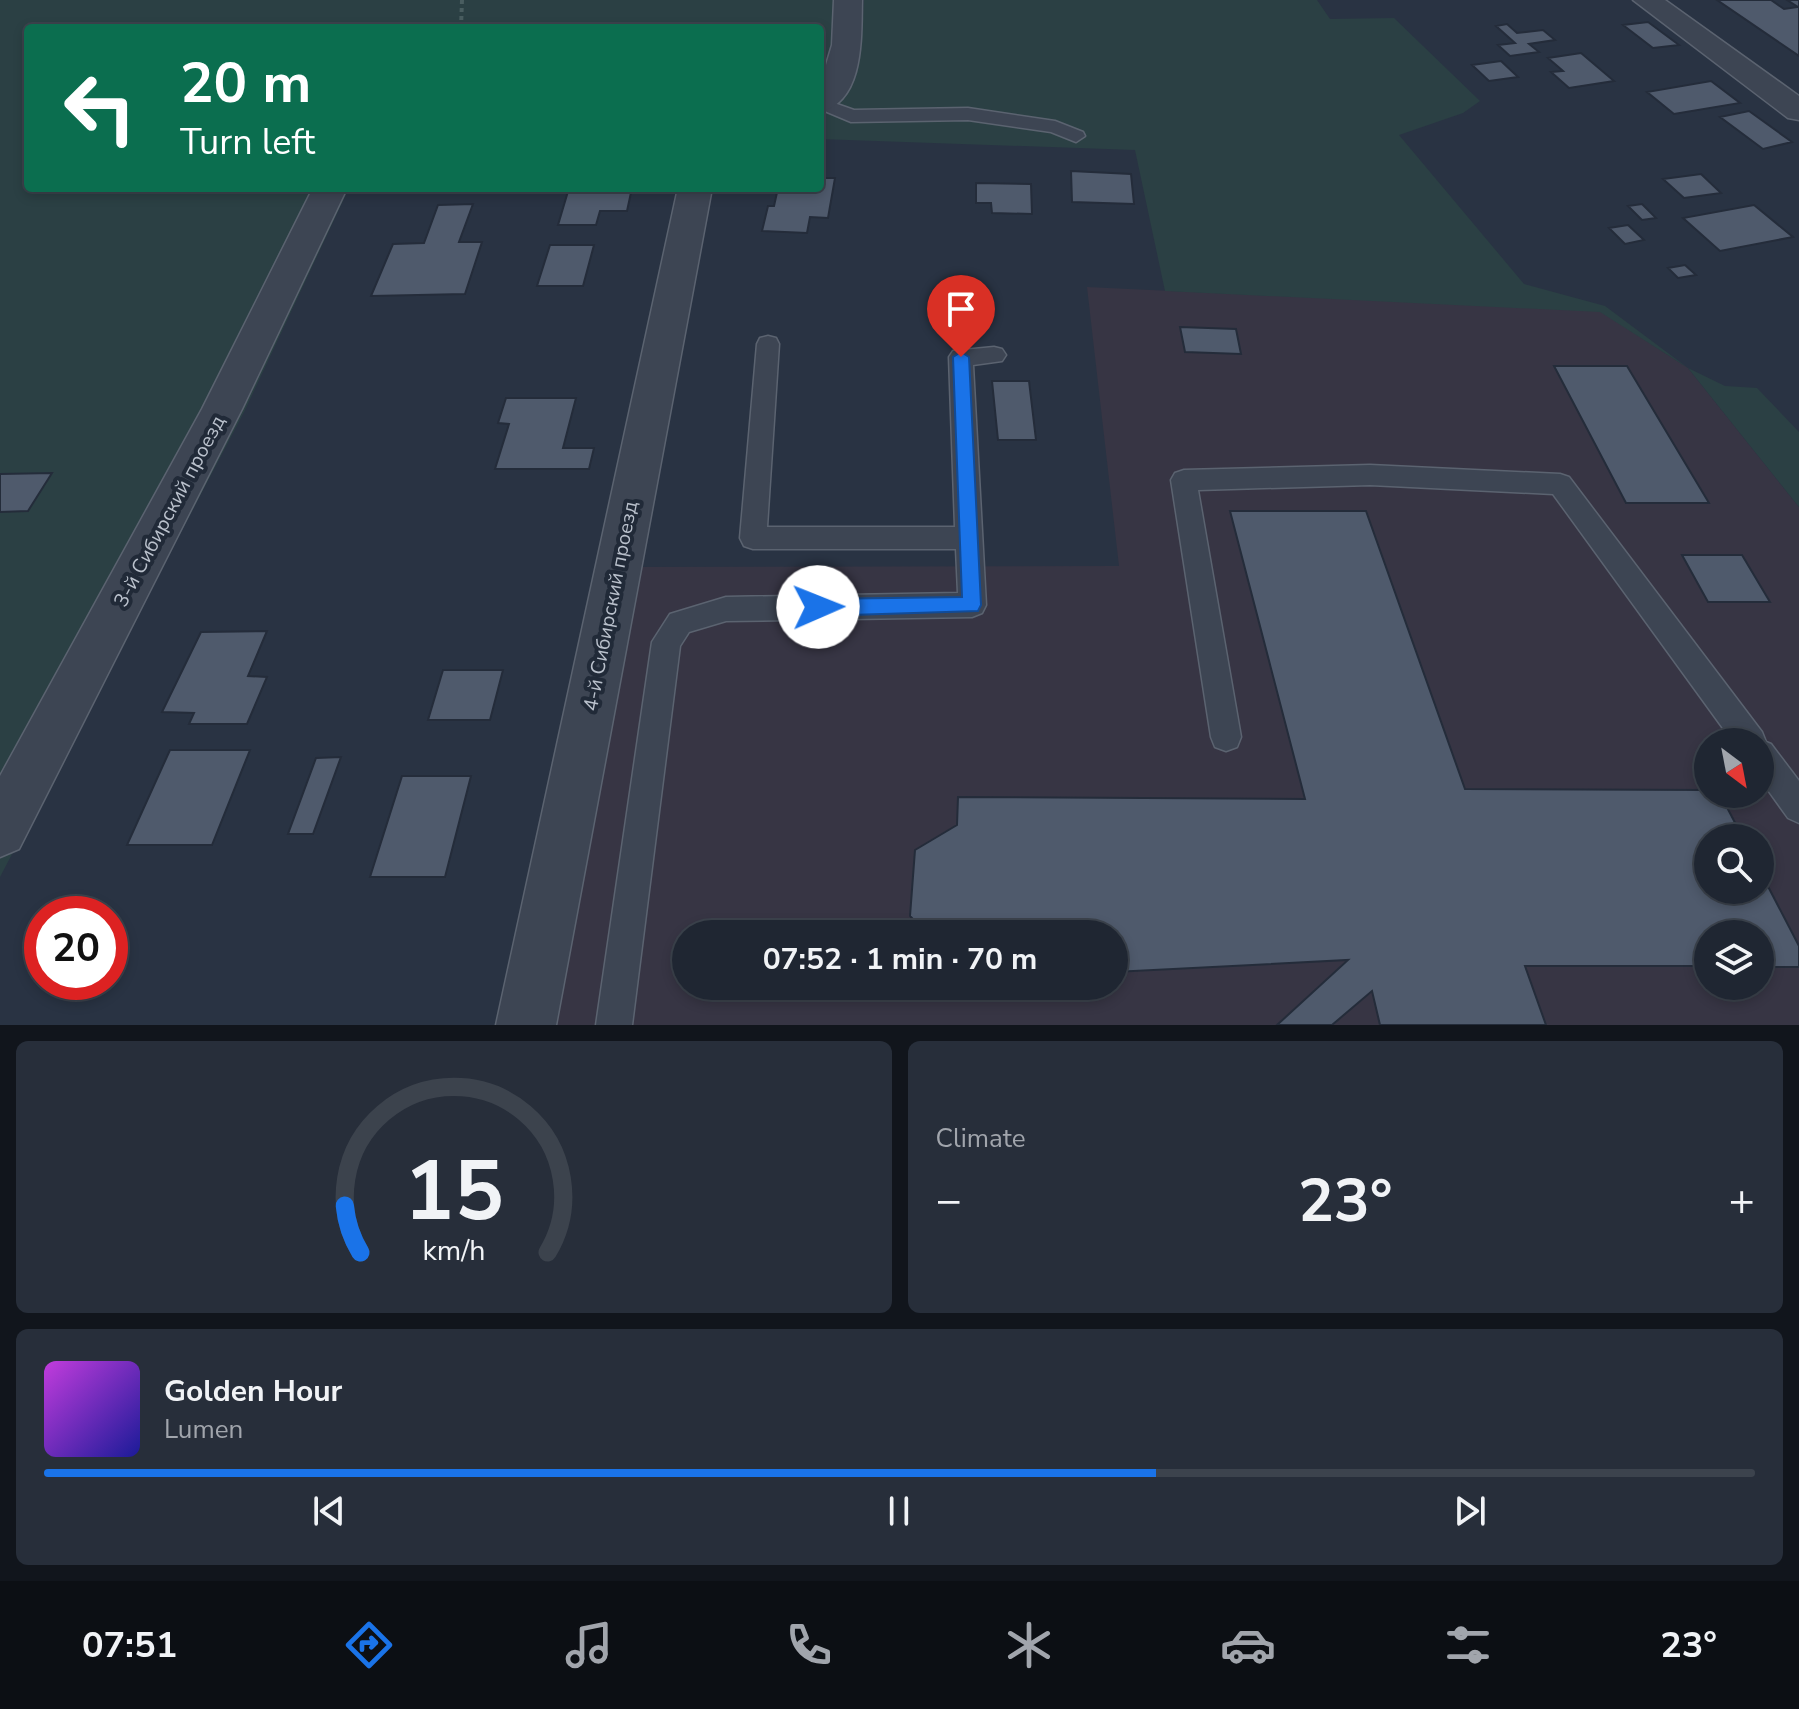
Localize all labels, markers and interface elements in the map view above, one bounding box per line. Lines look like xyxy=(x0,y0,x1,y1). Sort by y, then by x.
text: 20 m xyxy=(180,45,311,122)
icon: left xyxy=(48,56,152,160)
text: Turn left xyxy=(180,118,315,167)
pin xyxy=(927,275,995,357)
icon: arrive xyxy=(939,287,983,331)
street label: 3-й Сибирский проезд xyxy=(107,411,232,612)
street label: 4-й Сибирский проезд xyxy=(577,499,644,713)
position arrow xyxy=(776,565,860,649)
north arrow xyxy=(1694,728,1774,808)
map controls xyxy=(1694,728,1774,1000)
button: search xyxy=(1694,824,1774,904)
speed limit sign: 20 xyxy=(24,896,128,1000)
button: layers xyxy=(1694,920,1774,1000)
text: 07:52 · 1 min · 70 m xyxy=(763,939,1037,980)
text: Climate xyxy=(936,1121,1026,1156)
text: 15 xyxy=(404,1135,504,1248)
text: 23° xyxy=(1298,1160,1393,1242)
text: − xyxy=(936,1171,962,1231)
text: + xyxy=(1729,1171,1755,1231)
text: km/h xyxy=(422,1231,485,1270)
text: Golden Hour xyxy=(164,1371,342,1412)
text: Lumen xyxy=(164,1412,243,1447)
icon: previous xyxy=(307,1489,351,1533)
icon: pause xyxy=(877,1489,921,1533)
icon: next xyxy=(1448,1489,1492,1533)
icon: directions xyxy=(341,1617,397,1673)
icon: music xyxy=(561,1617,617,1673)
icon: phone xyxy=(781,1617,837,1673)
icon: climate xyxy=(1001,1617,1057,1673)
icon: car xyxy=(1220,1617,1276,1673)
icon: filters xyxy=(1440,1617,1496,1673)
text: 07:51 xyxy=(82,1621,177,1670)
text: 23° xyxy=(1660,1621,1717,1670)

